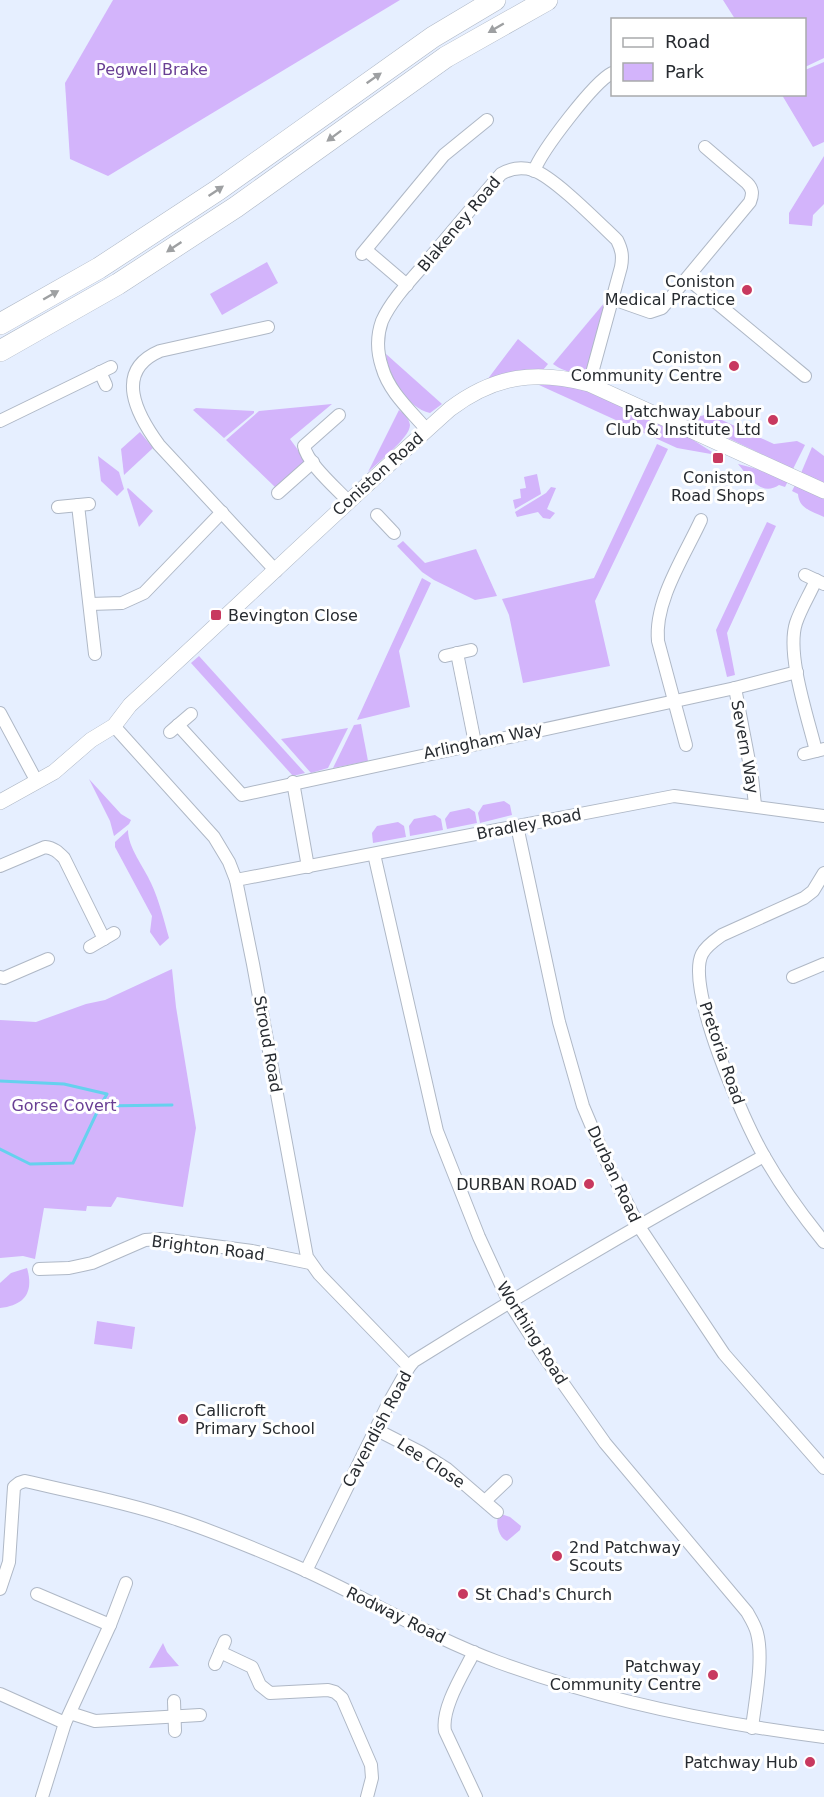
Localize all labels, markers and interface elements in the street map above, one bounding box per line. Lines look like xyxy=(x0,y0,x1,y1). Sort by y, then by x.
legend xyxy=(611,18,806,96)
one-way arrow xyxy=(488,23,504,34)
text: Road xyxy=(665,31,710,52)
park label: Pegwell Brake xyxy=(96,60,208,79)
text: Park xyxy=(665,61,704,82)
one-way arrow xyxy=(366,72,382,84)
one-way arrow xyxy=(326,130,342,142)
street label: Blakeney Road xyxy=(414,173,504,275)
one-way arrow xyxy=(207,185,223,197)
one-way arrow xyxy=(166,242,182,253)
place label: Coniston Medical Practice xyxy=(605,272,735,309)
marker: Coniston Medical Practice xyxy=(740,283,754,297)
one-way arrow xyxy=(43,290,60,300)
place label: Coniston Community Centre xyxy=(571,348,722,385)
marker: Coniston Community Centre xyxy=(727,359,741,373)
place label: Patchway Labour Club & Institute Ltd xyxy=(606,402,761,439)
marker: Patchway Labour Club & Institute Ltd xyxy=(766,413,780,427)
street label: Coniston Road xyxy=(329,428,427,520)
marker: Coniston Road Shops xyxy=(711,451,725,465)
place label: Coniston Road Shops xyxy=(671,468,765,505)
place label: Bevington Close xyxy=(228,606,358,625)
marker: Bevington Close xyxy=(209,608,223,622)
street label: Severn Way xyxy=(727,699,763,795)
street label: Arlingham Way xyxy=(422,719,544,763)
street label: Bradley Road xyxy=(475,805,583,843)
street label: Stroud Road xyxy=(250,994,286,1094)
street label: Pretoria Road xyxy=(696,999,748,1107)
park label: Gorse Covert xyxy=(11,1096,117,1115)
street label: Durban Road xyxy=(583,1123,645,1225)
place label: DURBAN ROAD xyxy=(456,1175,577,1194)
marker: DURBAN ROAD xyxy=(582,1177,596,1191)
street label: Brighton Road xyxy=(150,1232,266,1264)
street label: Worthing Road xyxy=(493,1278,571,1388)
street label: Cavendish Road xyxy=(338,1368,416,1490)
place label: Callicroft Primary School xyxy=(195,1401,315,1438)
marker: Callicroft Primary School xyxy=(176,1412,190,1426)
street label: Lee Close xyxy=(394,1434,468,1492)
place label: 2nd Patchway Scouts xyxy=(569,1538,681,1575)
marker: 2nd Patchway Scouts xyxy=(550,1549,564,1563)
street label: Rodway Road xyxy=(343,1583,449,1647)
place label: St Chad's Church xyxy=(475,1585,612,1604)
marker: St Chad's Church xyxy=(456,1587,470,1601)
place label: Patchway Community Centre xyxy=(550,1657,701,1694)
marker: Patchway Community Centre xyxy=(706,1668,720,1682)
place label: Patchway Hub xyxy=(684,1753,798,1772)
marker: Patchway Hub xyxy=(803,1755,817,1769)

